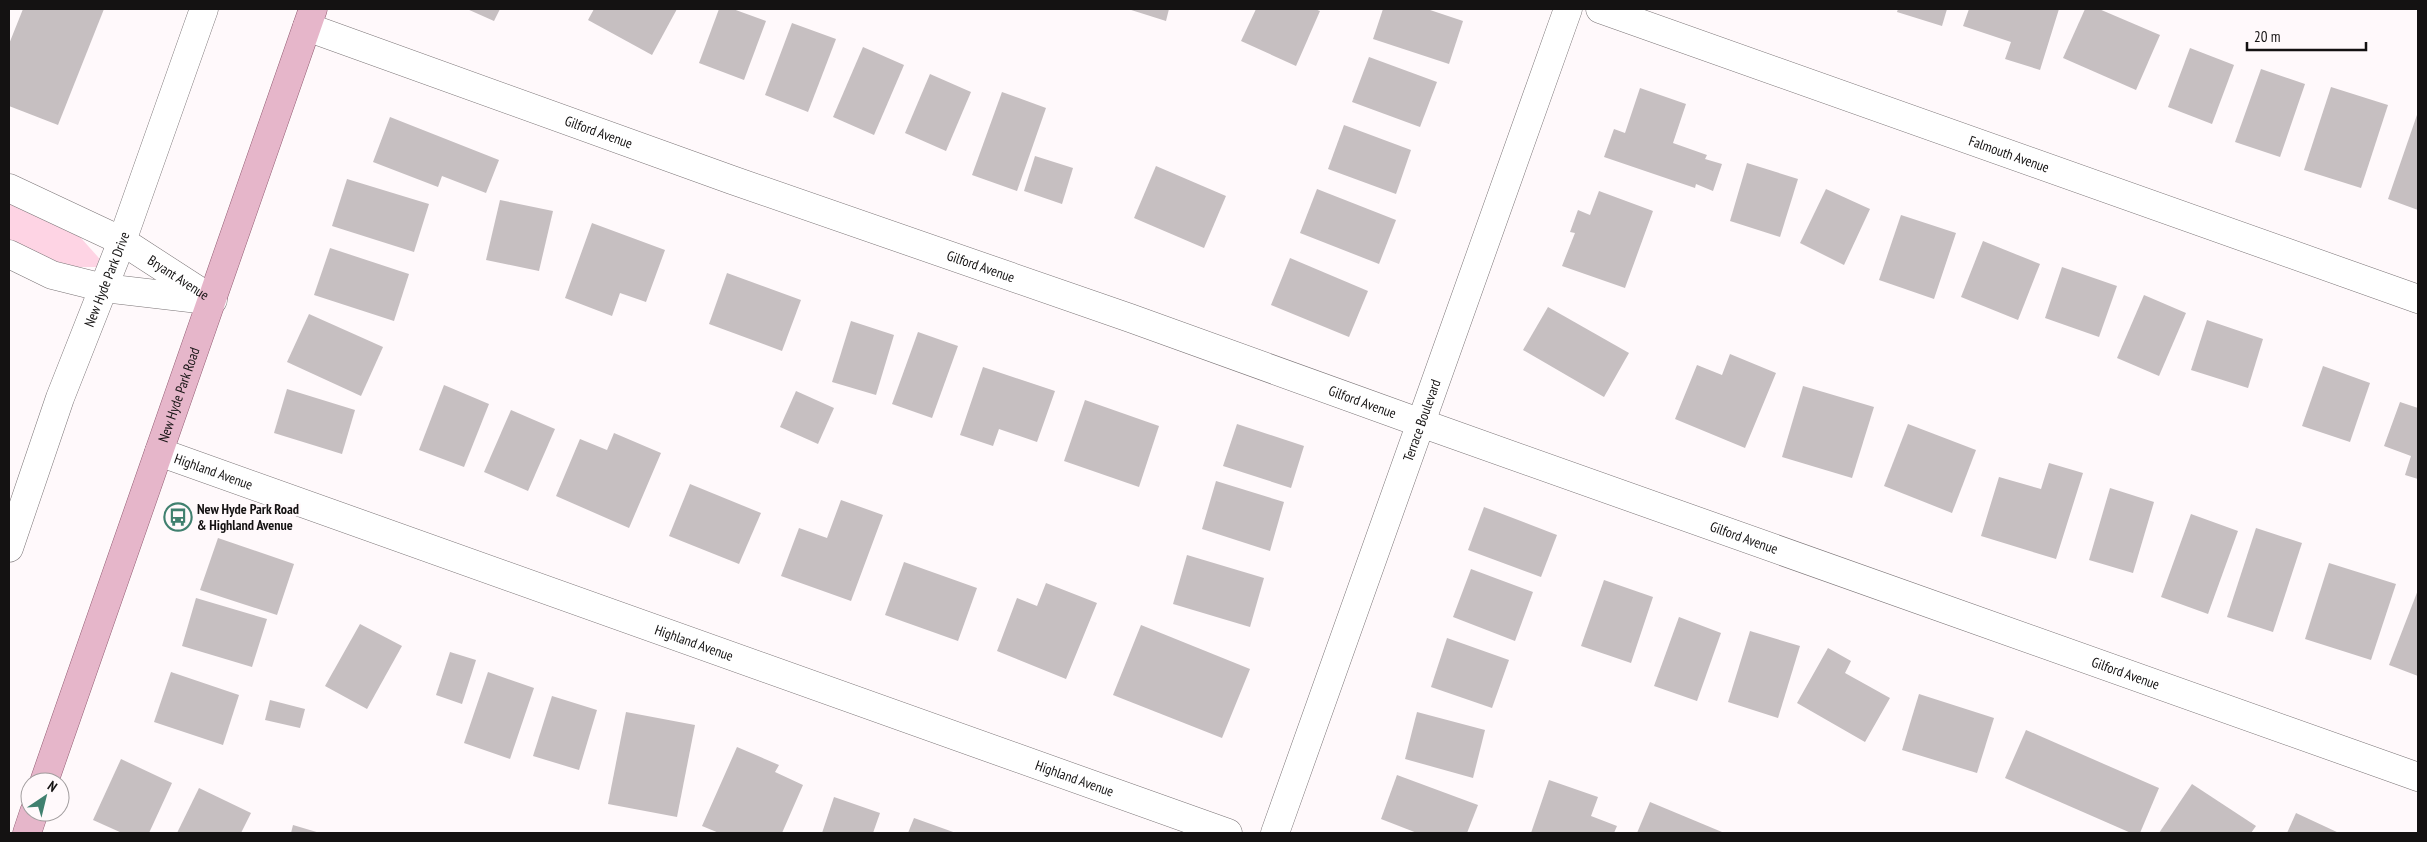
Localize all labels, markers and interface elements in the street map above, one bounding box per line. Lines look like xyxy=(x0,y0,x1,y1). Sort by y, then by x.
scale bar xyxy=(2247,20,2366,52)
text: 20 m xyxy=(2254,27,2280,46)
street label: Gilford Avenue xyxy=(562,112,635,153)
street label: Falmouth Avenue xyxy=(1966,131,2052,177)
street label: New Hyde Park Drive xyxy=(80,229,134,330)
street label: Gilford Avenue xyxy=(944,246,1017,286)
street label: Bryant Avenue xyxy=(144,251,213,304)
street label: New Hyde Park Road xyxy=(154,345,204,445)
street label: Terrace Boulevard xyxy=(1399,377,1445,464)
street label: Gilford Avenue xyxy=(1326,381,1399,422)
street label: Highland Avenue xyxy=(172,449,255,494)
place label: New Hyde Park Road & Highland Avenue xyxy=(197,500,299,534)
bus stop icon: New Hyde Park Road & Highland Avenue xyxy=(163,502,193,532)
street label: Gilford Avenue xyxy=(1708,517,1780,558)
street label: Highland Avenue xyxy=(652,620,736,665)
street label: Gilford Avenue xyxy=(2089,653,2162,694)
street label: Highland Avenue xyxy=(1033,756,1116,801)
north arrow xyxy=(20,772,70,822)
text: N xyxy=(44,777,61,796)

